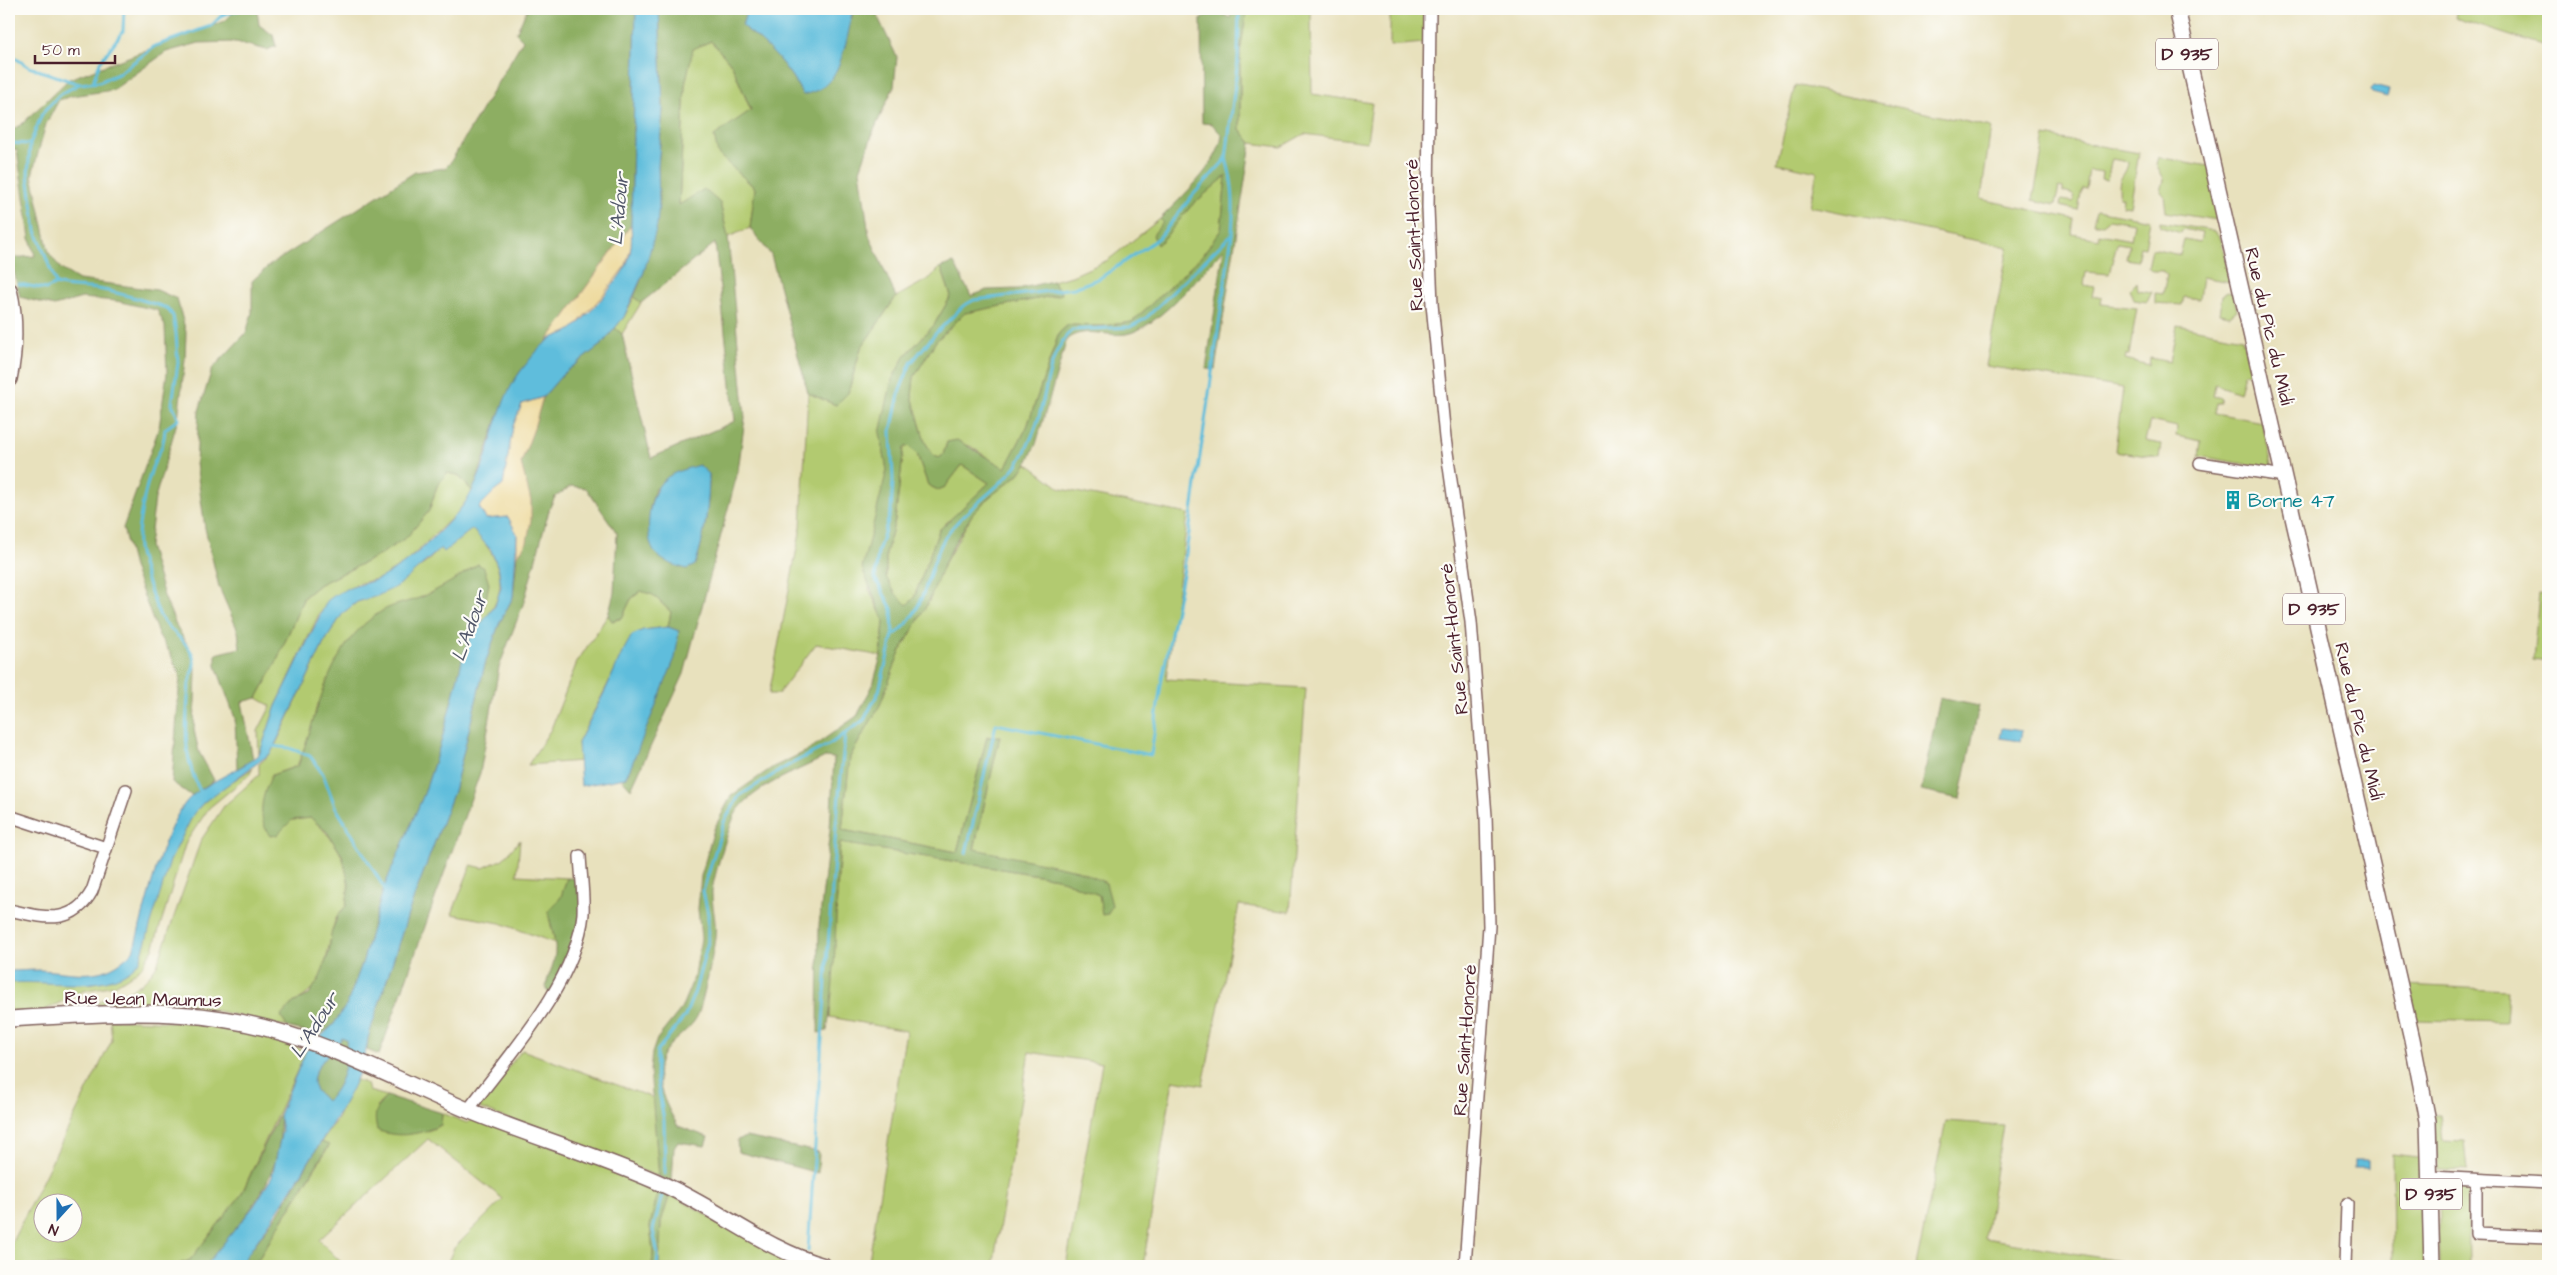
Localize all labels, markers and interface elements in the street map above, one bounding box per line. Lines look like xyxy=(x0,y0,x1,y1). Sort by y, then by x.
scale bar xyxy=(35,32,115,64)
road number: D 935 xyxy=(2156,39,2218,70)
text: 50 m xyxy=(42,40,80,61)
street label: Rue Saint-Honoré xyxy=(1398,158,1431,311)
water label: L'Adour xyxy=(602,170,636,246)
street label: Rue du Pic du Midi xyxy=(2237,245,2300,408)
place label: Borne 47 xyxy=(2248,488,2335,515)
building icon: Borne 47 xyxy=(2222,489,2244,511)
street label: Rue Saint-Honoré xyxy=(1433,562,1476,716)
water label: L'Adour xyxy=(444,586,496,665)
road number: D 935 xyxy=(2283,594,2345,624)
street label: Rue du Pic du Midi xyxy=(2327,640,2390,803)
street label: Rue Saint-Honoré xyxy=(1447,963,1484,1117)
street label: Rue Jean Maumus xyxy=(64,985,222,1014)
water label: L'Adour xyxy=(283,986,347,1064)
road number: D 935 xyxy=(2400,1178,2462,1210)
north arrow xyxy=(32,1192,82,1242)
text: N xyxy=(46,1218,61,1240)

